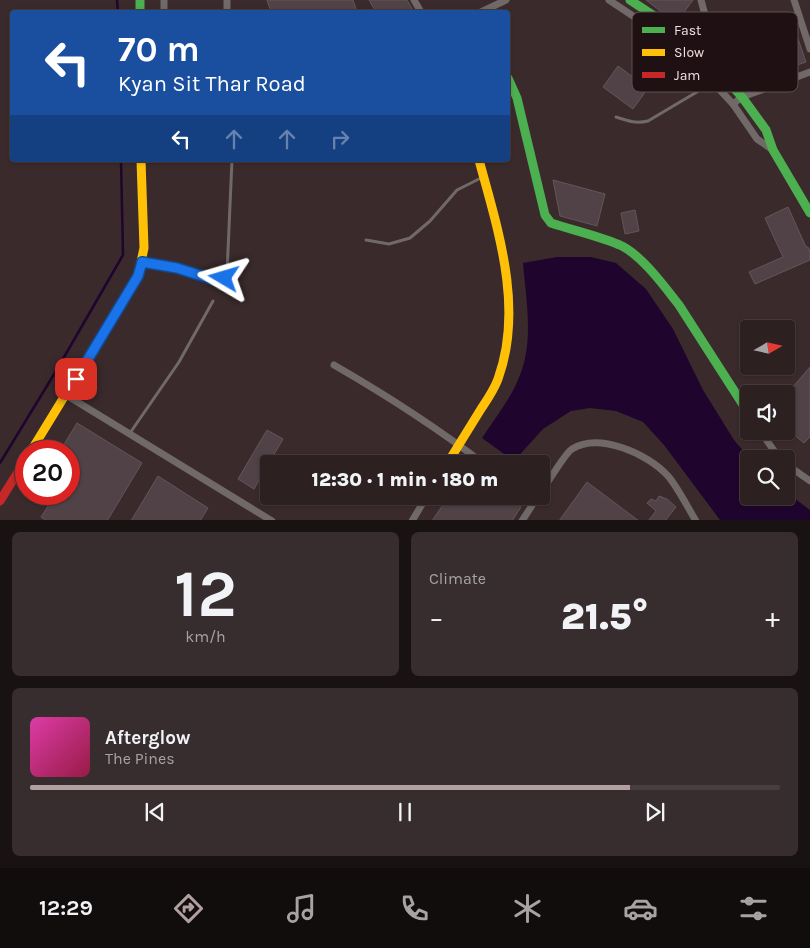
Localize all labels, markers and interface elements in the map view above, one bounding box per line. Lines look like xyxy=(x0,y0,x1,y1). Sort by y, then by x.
legend xyxy=(632,12,798,92)
text: Fast xyxy=(674,22,701,39)
text: 70 m xyxy=(118,29,200,70)
icon: left xyxy=(35,30,100,95)
text: Slow xyxy=(674,44,704,61)
text: Jam xyxy=(674,67,700,84)
text: Kyan Sit Thar Road xyxy=(118,71,306,97)
icon: left xyxy=(167,125,195,153)
icon: ahead xyxy=(220,125,248,153)
icon: ahead xyxy=(273,125,301,153)
icon: right xyxy=(326,125,354,153)
position arrow xyxy=(197,251,249,303)
north arrow xyxy=(740,320,795,375)
map controls xyxy=(740,320,795,505)
pin xyxy=(55,358,97,400)
icon: arrive xyxy=(62,365,90,393)
button: sound xyxy=(740,385,795,440)
speed limit sign: 20 xyxy=(15,440,80,505)
button: search xyxy=(740,450,795,505)
text: 12:30 · 1 min · 180 m xyxy=(312,469,498,491)
text: 12 xyxy=(174,556,237,632)
text: Climate xyxy=(429,569,486,588)
text: 21.5° xyxy=(561,594,648,639)
text: − xyxy=(429,601,444,634)
text: + xyxy=(765,601,780,634)
text: km/h xyxy=(185,627,226,646)
text: Afterglow xyxy=(105,727,191,749)
text: The Pines xyxy=(105,749,175,768)
icon: previous xyxy=(141,798,169,826)
icon: pause xyxy=(391,798,419,826)
icon: next xyxy=(641,798,669,826)
icon: directions xyxy=(171,891,206,926)
icon: music xyxy=(284,891,319,926)
icon: phone xyxy=(397,891,432,926)
icon: climate xyxy=(510,891,545,926)
icon: car xyxy=(623,891,658,926)
icon: filters xyxy=(736,891,771,926)
text: 12:29 xyxy=(39,895,93,921)

